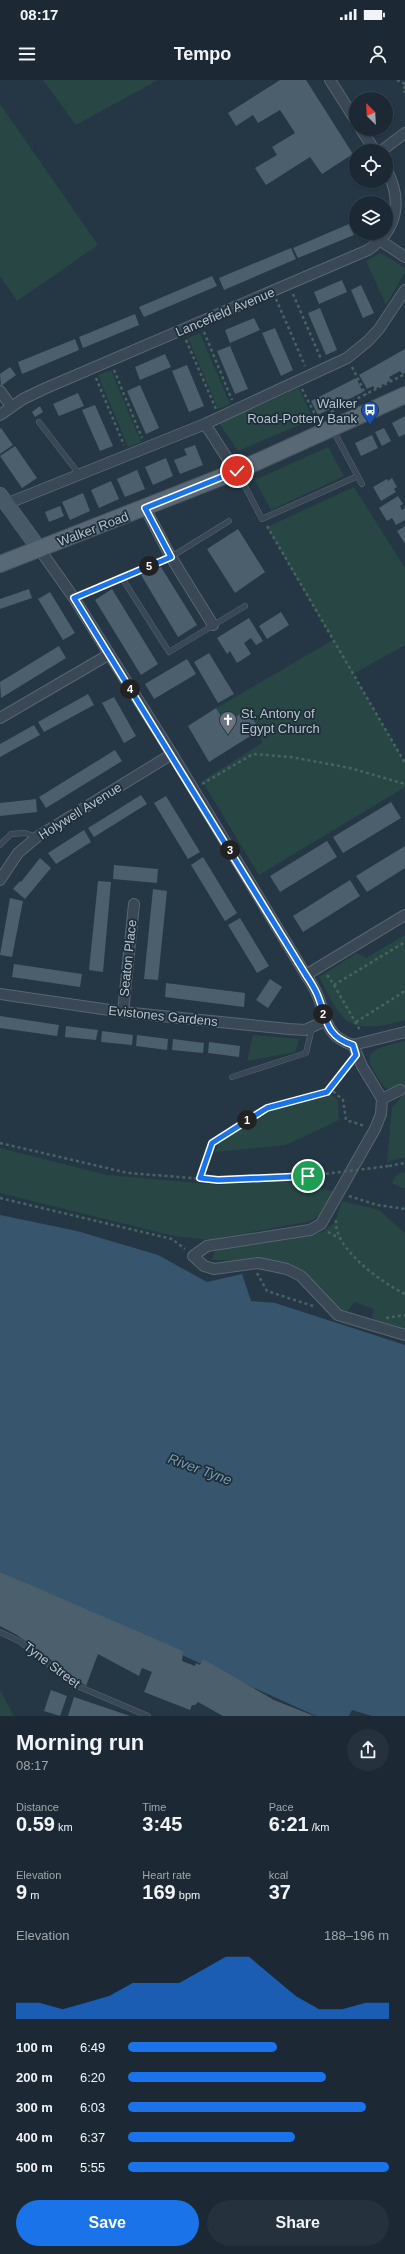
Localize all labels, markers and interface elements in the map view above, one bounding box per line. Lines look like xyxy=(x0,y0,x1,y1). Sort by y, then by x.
text: 08:17 xyxy=(20,6,58,23)
icon: menu xyxy=(16,43,38,65)
icon: person xyxy=(367,43,389,65)
text: Tempo xyxy=(174,44,231,64)
north arrow xyxy=(349,92,393,136)
map controls xyxy=(349,92,393,240)
button: locate xyxy=(349,144,393,188)
button: layers xyxy=(349,196,393,240)
street label: Lancefield Avenue xyxy=(173,284,277,340)
place label: Walker Road-Pottery Bank xyxy=(247,396,358,426)
bus stop icon: Walker Road-Pottery Bank xyxy=(360,400,380,425)
pin xyxy=(220,454,254,488)
icon: check xyxy=(226,460,248,482)
street label: Walker Road xyxy=(55,509,131,549)
pin: 5 xyxy=(139,556,159,576)
text: 5 xyxy=(146,560,152,572)
pin: 4 xyxy=(120,679,140,699)
text: 4 xyxy=(127,683,133,695)
place label: St. Antony of Egypt Church xyxy=(241,706,320,736)
church icon: St. Antony of Egypt Church xyxy=(218,710,238,735)
street label: Holywell Avenue xyxy=(36,779,124,843)
pin: 3 xyxy=(220,840,240,860)
text: 3 xyxy=(227,844,233,856)
street label: Seaton Place xyxy=(116,919,140,997)
street label: Evistones Gardens xyxy=(108,1003,219,1029)
pin: 2 xyxy=(313,1004,333,1024)
text: 2 xyxy=(320,1008,326,1020)
pin: 1 xyxy=(237,1110,257,1130)
text: 1 xyxy=(244,1114,250,1126)
pin xyxy=(291,1159,325,1193)
icon: arrive xyxy=(297,1165,319,1187)
water label: River Tyne xyxy=(166,1450,234,1488)
street label: Tyne Street xyxy=(21,1639,83,1691)
button: share xyxy=(347,1729,389,1771)
text: Morning run xyxy=(16,1730,144,1755)
text: 08:17 xyxy=(16,1758,49,1773)
text: Distance xyxy=(16,1801,59,1813)
text: Time xyxy=(142,1801,166,1813)
text: Pace xyxy=(269,1801,294,1813)
text: 0.59 xyxy=(16,1813,55,1835)
text: 3:45 xyxy=(142,1813,182,1835)
text: 6:21 xyxy=(269,1813,309,1835)
text: km xyxy=(55,1821,73,1833)
text: /km xyxy=(309,1821,329,1833)
text: Elevation xyxy=(16,1869,61,1881)
text: Heart rate xyxy=(142,1869,191,1881)
text: kcal xyxy=(269,1869,288,1881)
text: 9 xyxy=(16,1881,27,1903)
text: 169 xyxy=(142,1881,176,1903)
text: 37 xyxy=(269,1881,291,1903)
text: m xyxy=(27,1889,39,1901)
text: bpm xyxy=(176,1889,200,1901)
text: Elevation xyxy=(16,1928,69,1943)
text: 188–196 m xyxy=(324,1928,389,1943)
text: 100 m xyxy=(16,2040,53,2055)
text: 6:49 xyxy=(80,2040,105,2055)
text: 200 m xyxy=(16,2070,53,2085)
text: 6:20 xyxy=(80,2070,105,2085)
text: 300 m xyxy=(16,2100,53,2115)
text: 6:03 xyxy=(80,2100,105,2115)
text: 400 m xyxy=(16,2130,53,2145)
text: 6:37 xyxy=(80,2130,105,2145)
text: 500 m xyxy=(16,2160,53,2175)
text: 5:55 xyxy=(80,2160,105,2175)
button: Save xyxy=(16,2200,199,2246)
button: Share xyxy=(207,2200,389,2246)

